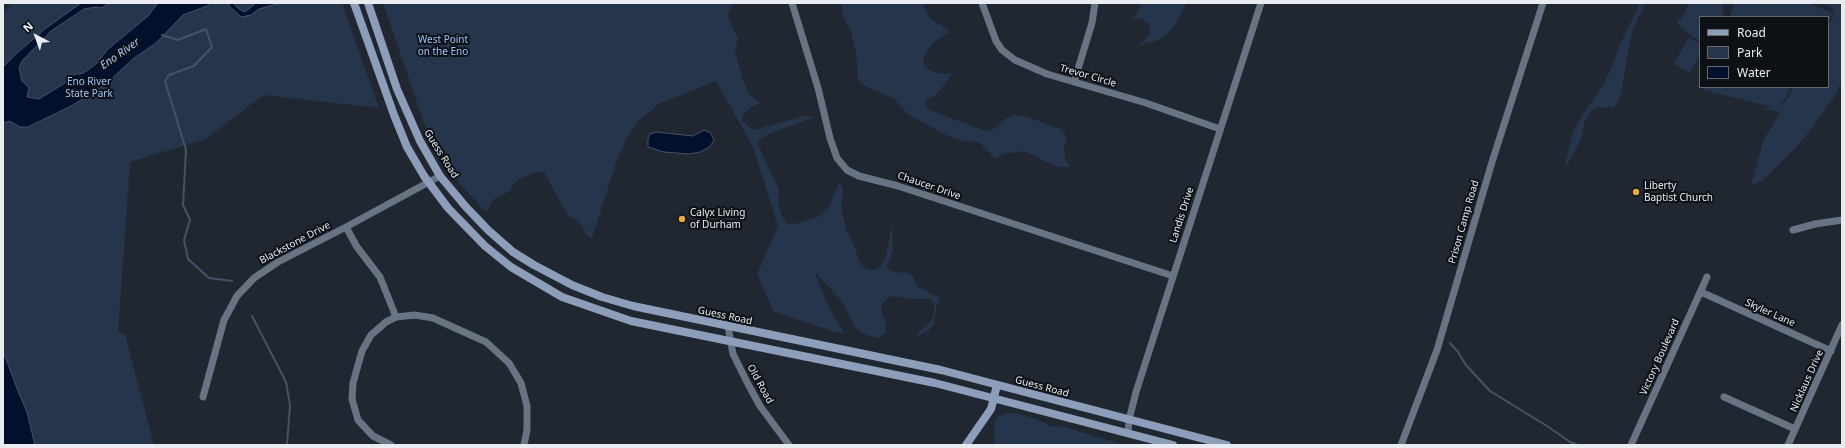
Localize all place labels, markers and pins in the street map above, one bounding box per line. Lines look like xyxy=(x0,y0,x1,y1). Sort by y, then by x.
place label: Liberty Baptist Church xyxy=(1644,180,1713,204)
marker: Liberty Baptist Church xyxy=(1631,187,1641,197)
place label: Calyx Living of Durham xyxy=(690,207,745,230)
marker: Calyx Living of Durham xyxy=(677,214,687,224)

